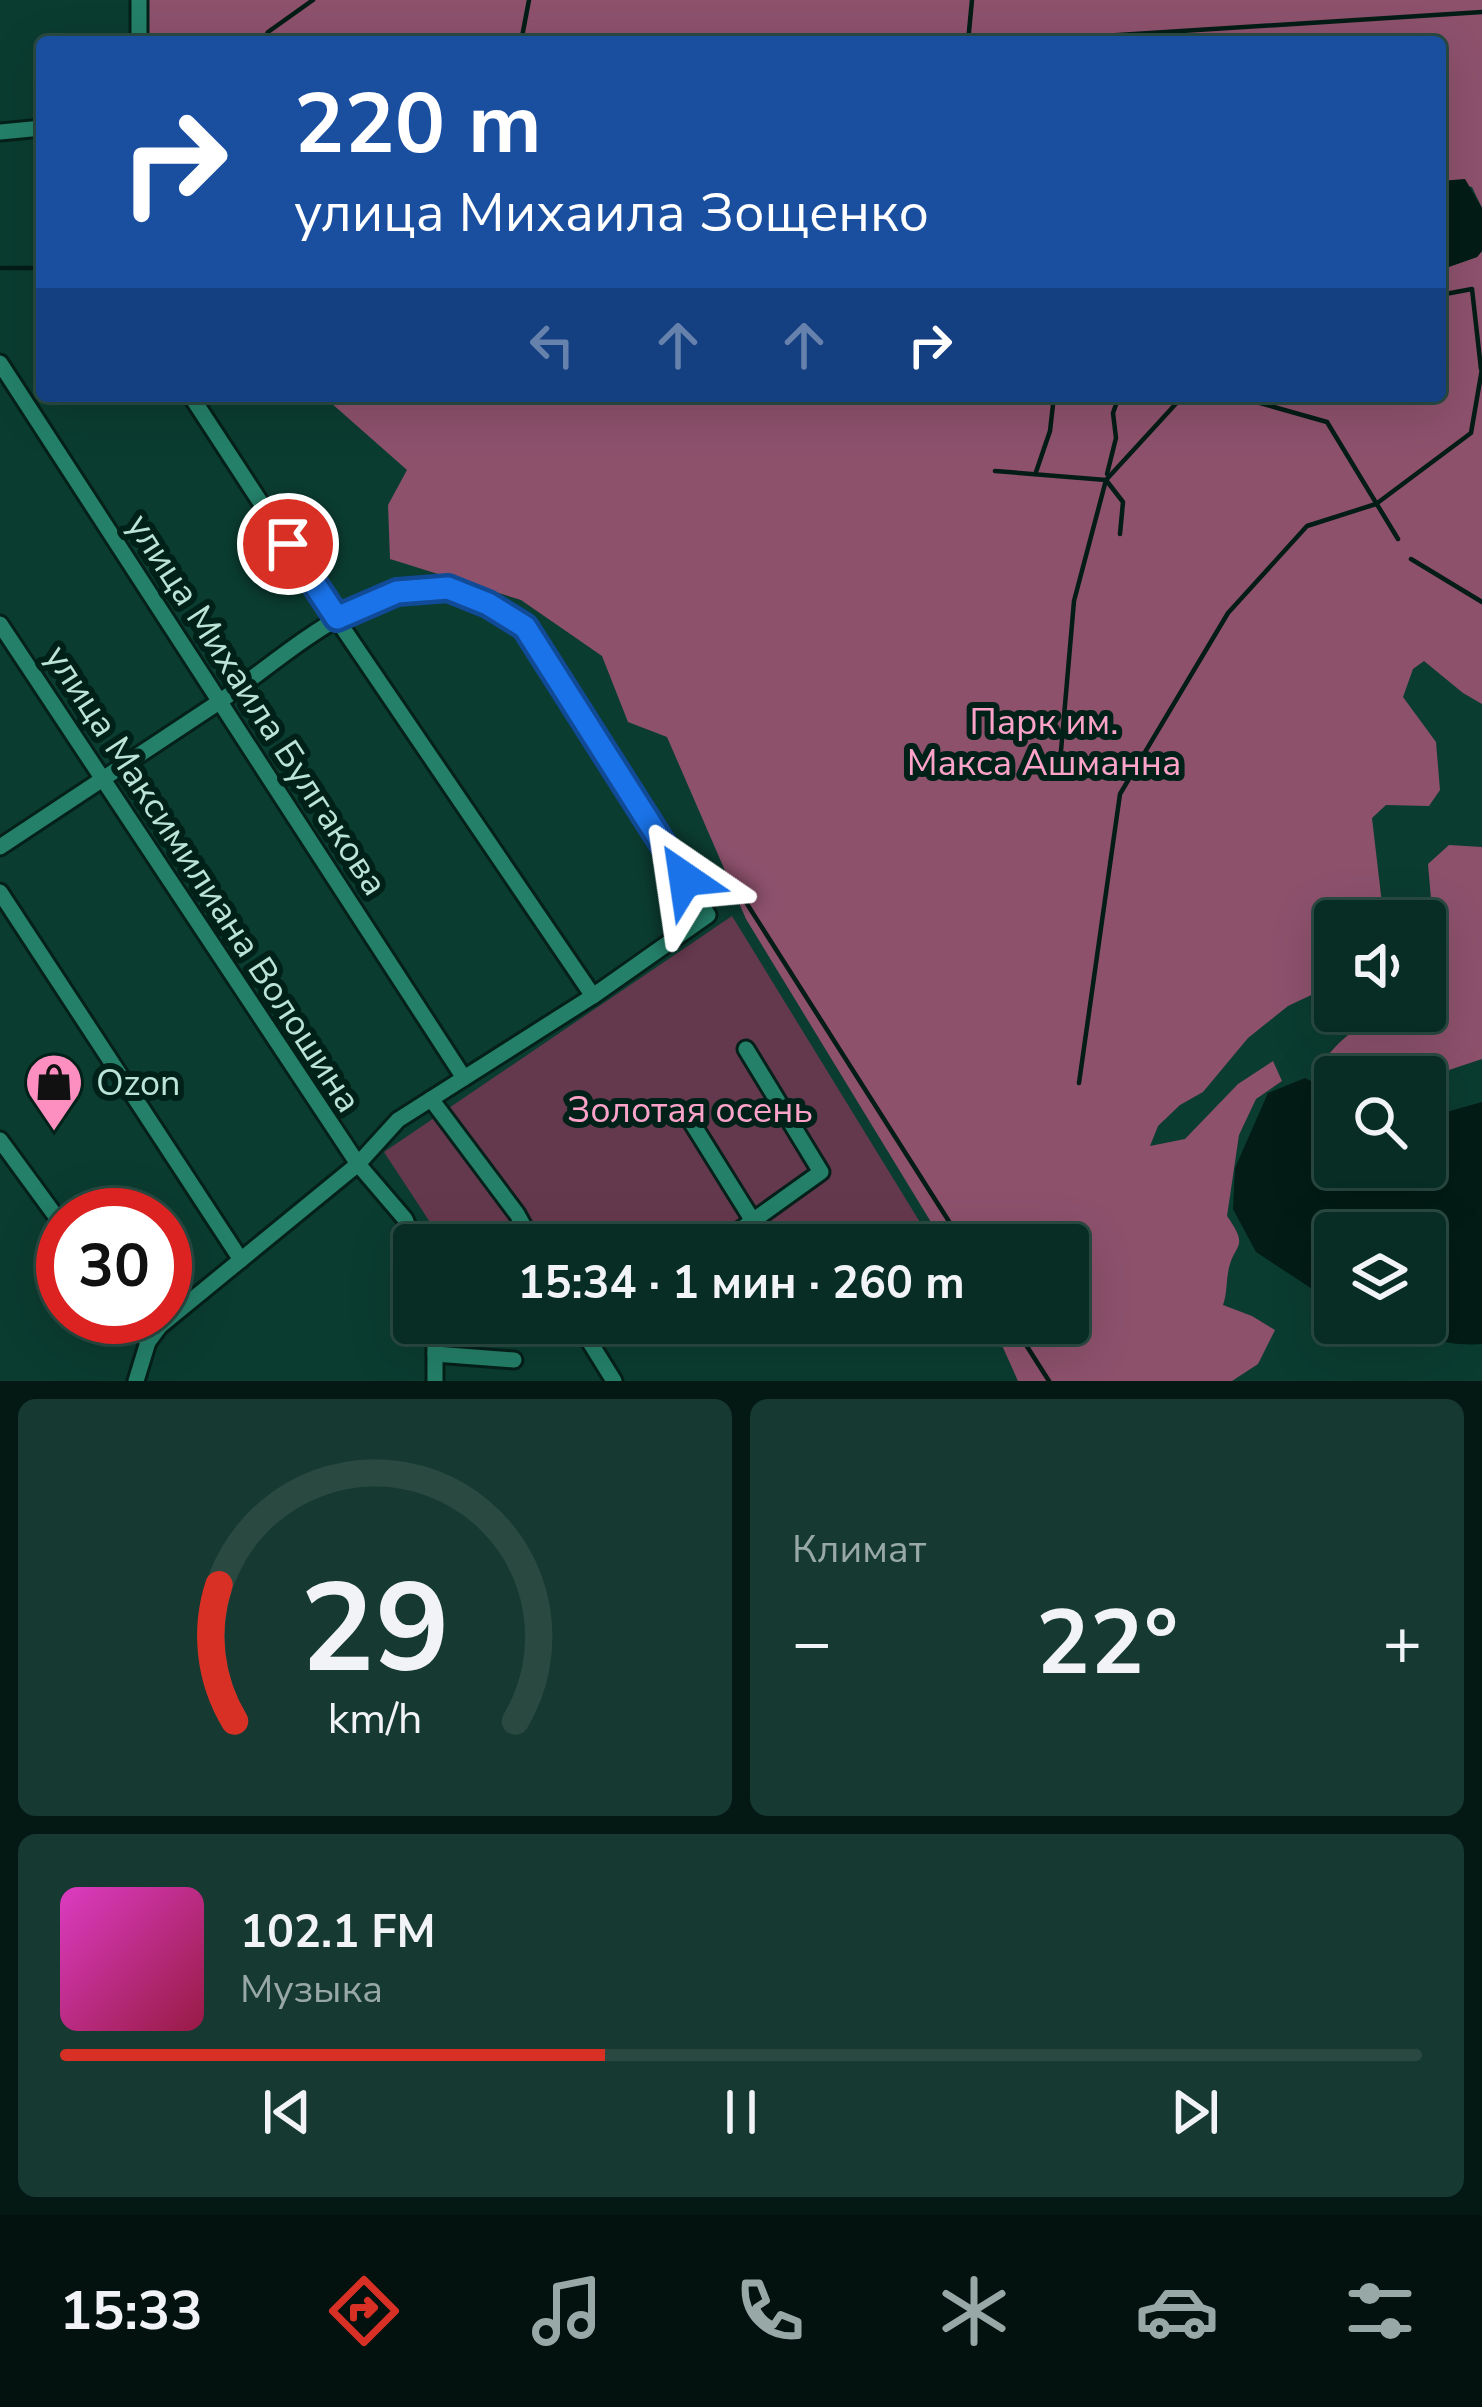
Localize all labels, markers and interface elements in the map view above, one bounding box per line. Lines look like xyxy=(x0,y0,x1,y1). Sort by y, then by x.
text: 220 m xyxy=(294,67,542,182)
icon: right xyxy=(96,84,252,240)
text: улица Михаила Зощенко xyxy=(294,176,929,250)
icon: left xyxy=(519,312,585,378)
icon: ahead xyxy=(645,312,711,378)
icon: ahead xyxy=(771,312,837,378)
icon: right xyxy=(897,312,963,378)
pin xyxy=(237,493,339,595)
street label: улица Михаила Булгакова xyxy=(115,504,399,905)
icon: arrive xyxy=(255,511,321,577)
street label: улица Максимилиана Волошина xyxy=(33,636,373,1122)
park label: Парк им. Макса Ашманна xyxy=(907,698,1181,788)
position arrow xyxy=(622,816,748,942)
map controls xyxy=(1314,900,1446,1344)
button: sound xyxy=(1314,900,1446,1032)
shop icon: Ozon xyxy=(23,1051,85,1133)
button: search xyxy=(1314,1056,1446,1188)
place label: Ozon xyxy=(96,1059,180,1108)
park label: Золотая осень xyxy=(567,1086,813,1135)
speed limit sign: 30 xyxy=(36,1188,192,1344)
button: layers xyxy=(1314,1212,1446,1344)
text: 15:34 · 1 мин · 260 m xyxy=(517,1253,965,1314)
text: Климат xyxy=(792,1523,926,1576)
text: 29 xyxy=(300,1544,450,1714)
text: 22° xyxy=(1036,1582,1178,1705)
text: − xyxy=(792,1598,832,1688)
text: + xyxy=(1382,1598,1422,1688)
text: km/h xyxy=(328,1689,422,1747)
text: 102.1 FM xyxy=(240,1902,436,1963)
text: Музыка xyxy=(240,1963,383,2016)
icon: previous xyxy=(254,2079,320,2145)
icon: pause xyxy=(708,2079,774,2145)
icon: next xyxy=(1162,2079,1228,2145)
icon: directions xyxy=(322,2269,406,2353)
icon: music xyxy=(525,2269,609,2353)
icon: phone xyxy=(728,2269,812,2353)
icon: climate xyxy=(932,2269,1016,2353)
icon: car xyxy=(1135,2269,1219,2353)
icon: filters xyxy=(1338,2269,1422,2353)
text: 15:33 xyxy=(60,2274,203,2348)

